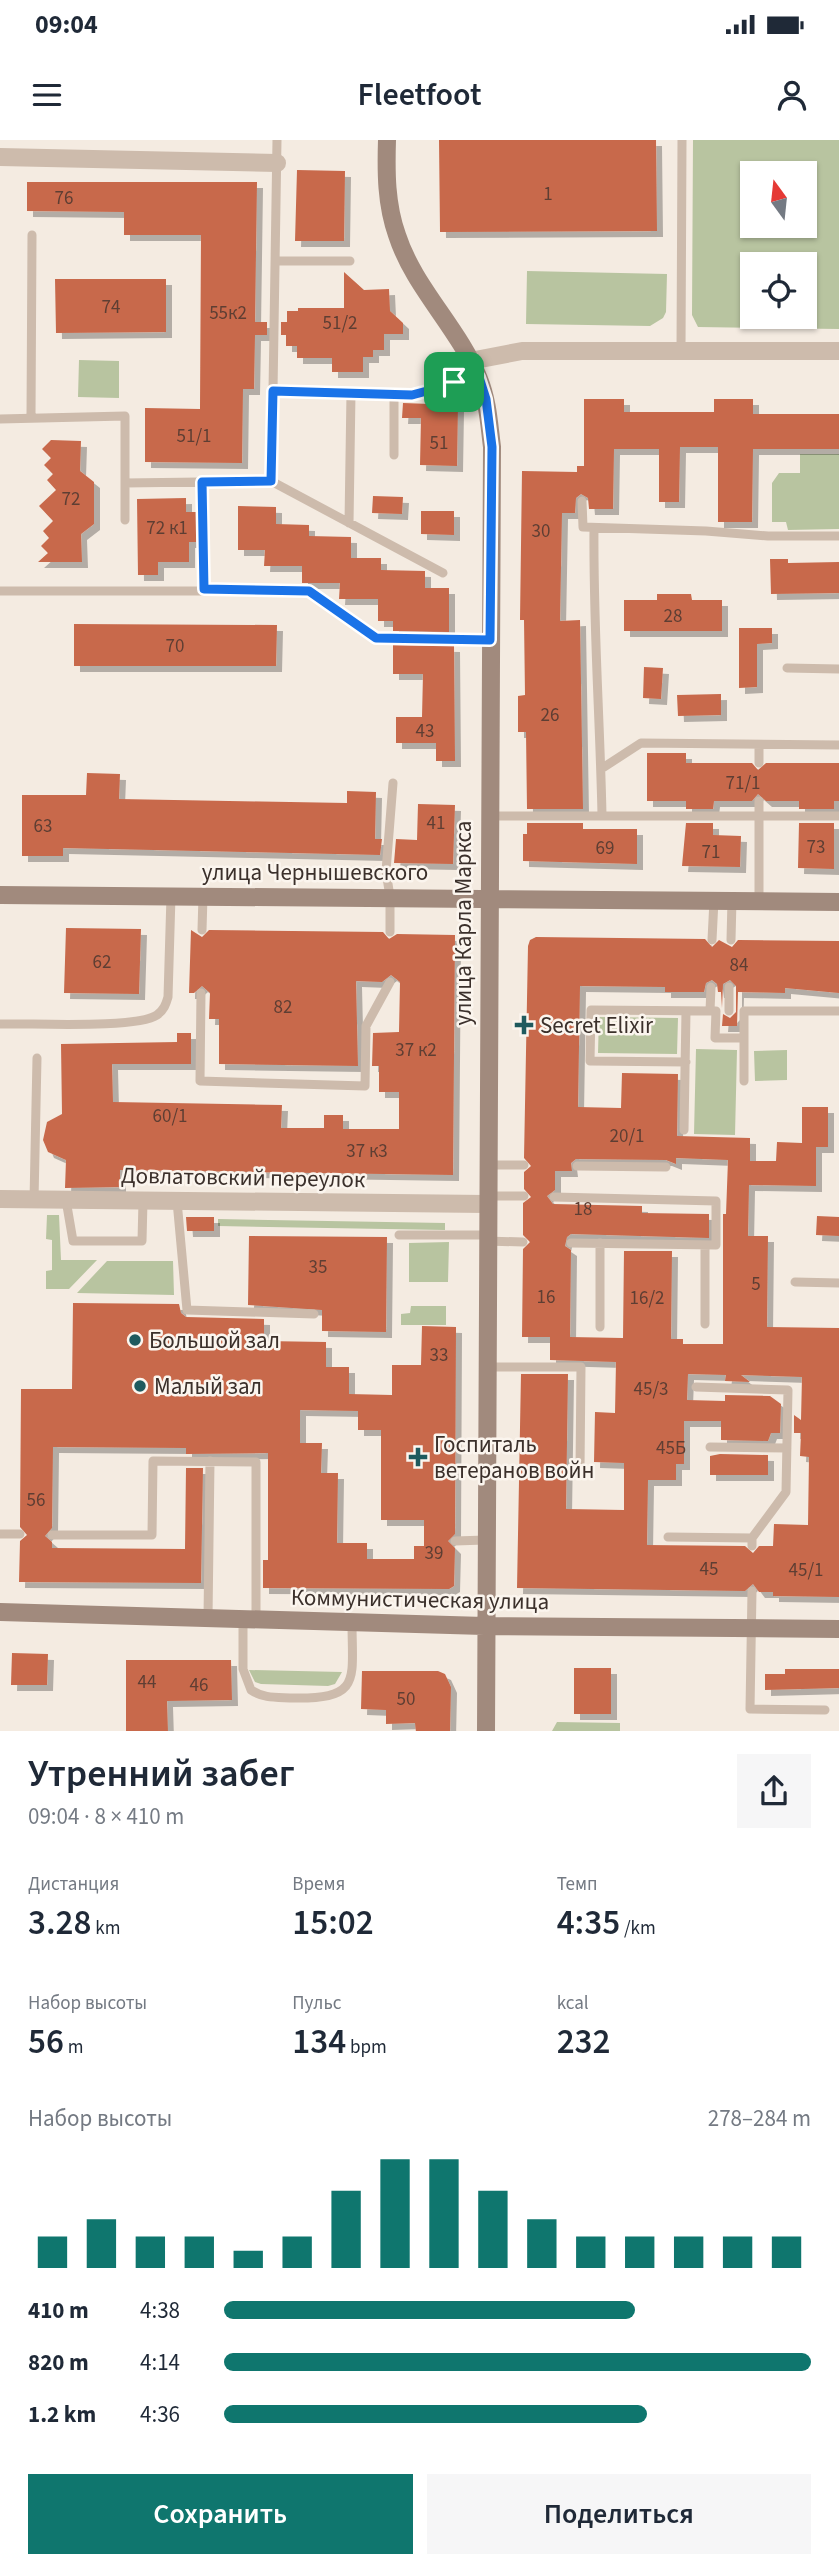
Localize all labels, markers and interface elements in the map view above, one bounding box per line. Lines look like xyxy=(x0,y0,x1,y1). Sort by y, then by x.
text: 09:04 xyxy=(35,6,98,43)
text: Fleetfoot xyxy=(357,72,482,118)
icon: menu xyxy=(28,76,66,114)
icon: person xyxy=(773,76,811,114)
north arrow xyxy=(740,161,817,238)
map controls xyxy=(740,161,817,329)
house number: 1 xyxy=(543,181,553,208)
house number: 76 xyxy=(55,185,73,212)
button: locate xyxy=(740,252,817,329)
house number: 74 xyxy=(102,294,120,321)
house number: 55к2 xyxy=(209,300,247,327)
house number: 51/2 xyxy=(323,310,357,337)
pin xyxy=(424,352,484,412)
icon: arrive xyxy=(435,363,473,401)
house number: 51/1 xyxy=(177,423,211,450)
house number: 51 xyxy=(430,430,448,457)
house number: 72 xyxy=(62,486,80,513)
house number: 72 к1 xyxy=(146,515,188,542)
house number: 30 xyxy=(532,518,550,545)
house number: 28 xyxy=(664,603,682,630)
house number: 70 xyxy=(166,633,184,660)
house number: 26 xyxy=(541,702,559,729)
house number: 43 xyxy=(416,718,434,745)
house number: 71/1 xyxy=(726,770,760,797)
house number: 41 xyxy=(427,810,445,837)
house number: 63 xyxy=(34,813,52,840)
street label: улица Карла Маркса xyxy=(447,821,480,1025)
house number: 73 xyxy=(807,834,825,861)
house number: 69 xyxy=(596,835,614,862)
house number: 71 xyxy=(702,839,720,866)
street label: улица Чернышевского xyxy=(202,856,428,889)
house number: 62 xyxy=(93,949,111,976)
house number: 84 xyxy=(730,952,748,979)
house number: 82 xyxy=(274,994,292,1021)
place label: Secret Elixir xyxy=(540,1009,654,1042)
marker: Secret Elixir xyxy=(514,1015,534,1035)
house number: 37 к2 xyxy=(395,1037,437,1064)
house number: 60/1 xyxy=(153,1103,187,1130)
house number: 20/1 xyxy=(610,1123,644,1150)
house number: 37 к3 xyxy=(346,1138,388,1165)
street label: Довлатовский переулок xyxy=(121,1159,366,1196)
house number: 18 xyxy=(574,1196,592,1223)
house number: 35 xyxy=(309,1254,327,1281)
house number: 5 xyxy=(751,1271,761,1298)
house number: 16 xyxy=(537,1284,555,1311)
house number: 16/2 xyxy=(630,1285,664,1312)
place label: Большой зал xyxy=(149,1324,280,1357)
marker: Большой зал xyxy=(127,1332,143,1348)
house number: 33 xyxy=(430,1342,448,1369)
place label: Малый зал xyxy=(154,1370,262,1403)
house number: 45/3 xyxy=(634,1376,668,1403)
marker: Малый зал xyxy=(132,1378,148,1394)
place label: Госпиталь ветеранов войн xyxy=(434,1428,594,1487)
house number: 45Б xyxy=(656,1435,686,1462)
marker: Госпиталь ветеранов войн xyxy=(408,1447,428,1467)
house number: 56 xyxy=(27,1487,45,1514)
house number: 39 xyxy=(425,1540,443,1567)
house number: 45 xyxy=(700,1556,718,1583)
house number: 45/1 xyxy=(789,1557,823,1584)
street label: Коммунистическая улица xyxy=(291,1581,549,1618)
house number: 44 xyxy=(138,1669,156,1696)
house number: 46 xyxy=(190,1672,208,1699)
house number: 50 xyxy=(397,1686,415,1713)
text: Утренний забег xyxy=(28,1747,295,1801)
button: share xyxy=(737,1754,811,1828)
text: 09:04 · 8 × 410 m xyxy=(28,1800,184,1833)
text: Дистанция xyxy=(28,1871,119,1898)
text: Время xyxy=(292,1871,345,1898)
text: Темп xyxy=(557,1871,598,1898)
text: 3.28 xyxy=(28,1898,92,1948)
text: 15:02 xyxy=(292,1898,374,1948)
text: 4:35 xyxy=(557,1898,620,1948)
text: km xyxy=(92,1915,120,1942)
text: /km xyxy=(620,1915,656,1942)
text: Набор высоты xyxy=(28,1990,147,2017)
text: Пульс xyxy=(292,1990,341,2017)
text: kcal xyxy=(557,1990,589,2017)
text: 56 xyxy=(28,2017,64,2067)
text: 134 xyxy=(292,2017,346,2067)
text: 232 xyxy=(557,2017,611,2067)
text: m xyxy=(64,2034,83,2061)
text: bpm xyxy=(346,2034,387,2061)
text: Набор высоты xyxy=(28,2102,172,2135)
text: 278–284 m xyxy=(708,2102,811,2135)
text: 410 m xyxy=(28,2294,89,2327)
text: 4:38 xyxy=(140,2294,180,2327)
text: 820 m xyxy=(28,2346,89,2379)
text: 4:14 xyxy=(140,2346,180,2379)
text: 1.2 km xyxy=(28,2398,96,2431)
text: 4:36 xyxy=(140,2398,180,2431)
button: Сохранить xyxy=(28,2474,413,2554)
button: Поделиться xyxy=(427,2474,811,2554)

